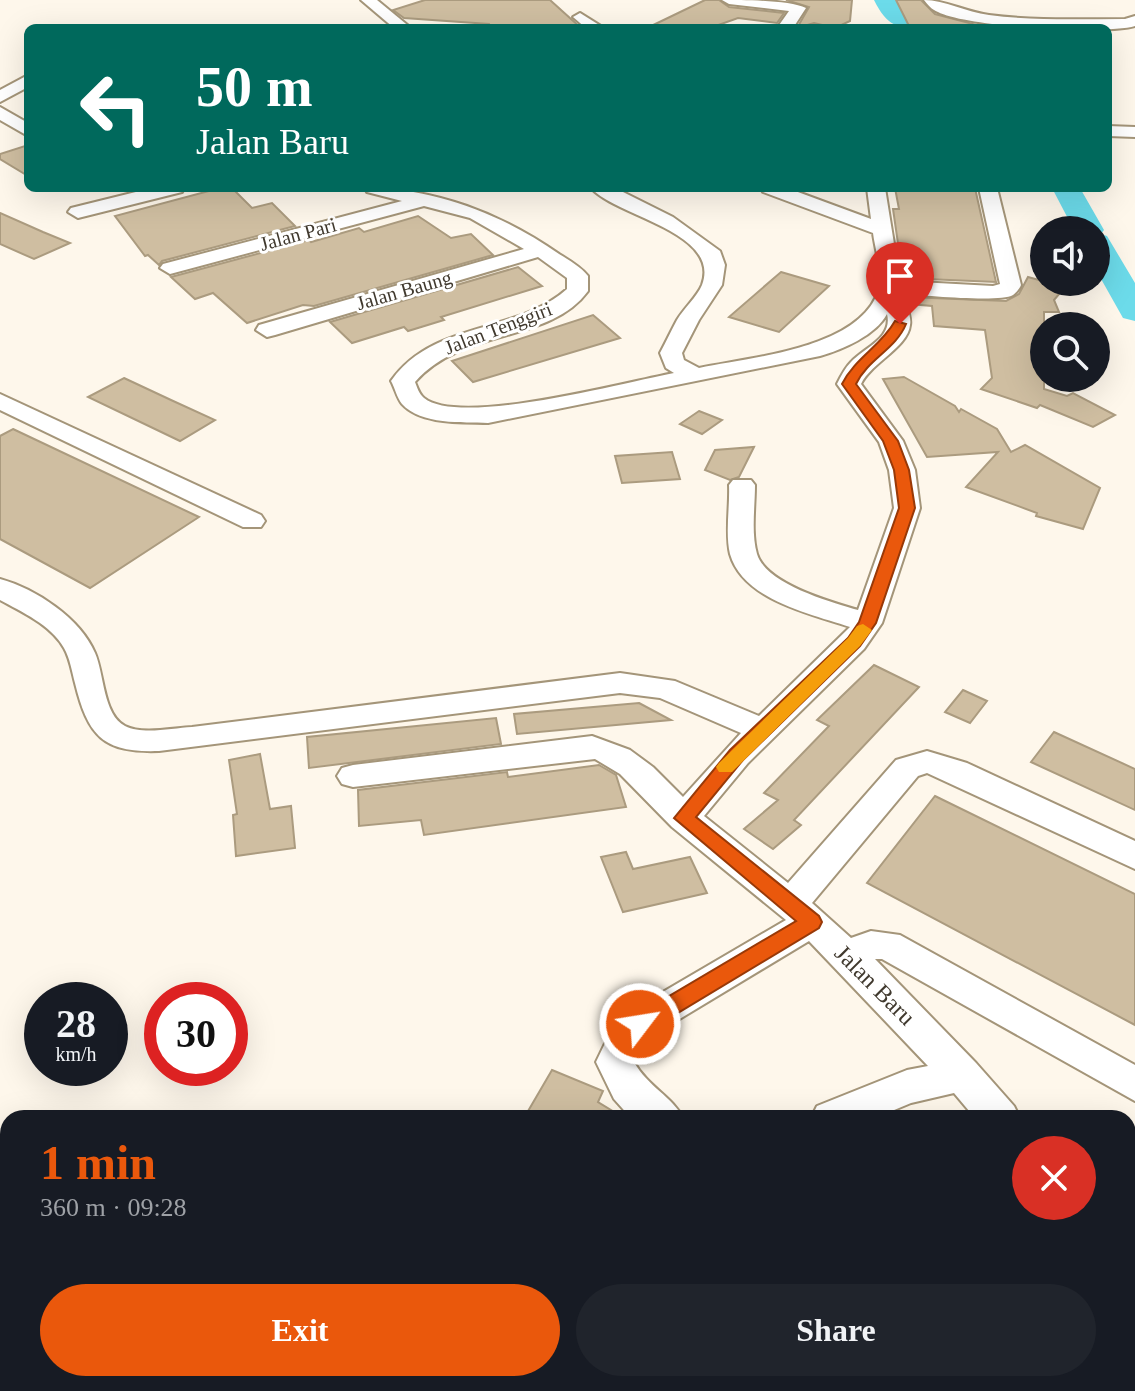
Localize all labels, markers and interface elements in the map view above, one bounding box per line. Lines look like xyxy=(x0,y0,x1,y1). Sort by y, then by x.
icon: left xyxy=(64,56,168,160)
text: 50 m xyxy=(196,56,313,118)
text: Jalan Baru xyxy=(196,122,349,162)
street label: Jalan Pari xyxy=(257,213,339,255)
map controls xyxy=(1030,216,1110,392)
button: sound xyxy=(1030,216,1110,296)
pin xyxy=(866,242,934,324)
icon: arrive xyxy=(878,254,922,298)
street label: Jalan Baung xyxy=(354,266,455,315)
street label: Jalan Tenggiri xyxy=(441,297,556,359)
button: search xyxy=(1030,312,1110,392)
street label: Jalan Baru xyxy=(830,940,920,1030)
speed limit sign: 30 xyxy=(144,982,248,1086)
position arrow xyxy=(598,982,682,1066)
text: 28 xyxy=(56,1001,96,1046)
text: km/h xyxy=(55,1043,97,1065)
text: 1 min xyxy=(40,1136,156,1189)
button: close xyxy=(1012,1136,1096,1220)
text: 360 m · 09:28 xyxy=(40,1193,187,1222)
button: Exit xyxy=(40,1284,560,1376)
button: Share xyxy=(576,1284,1096,1376)

